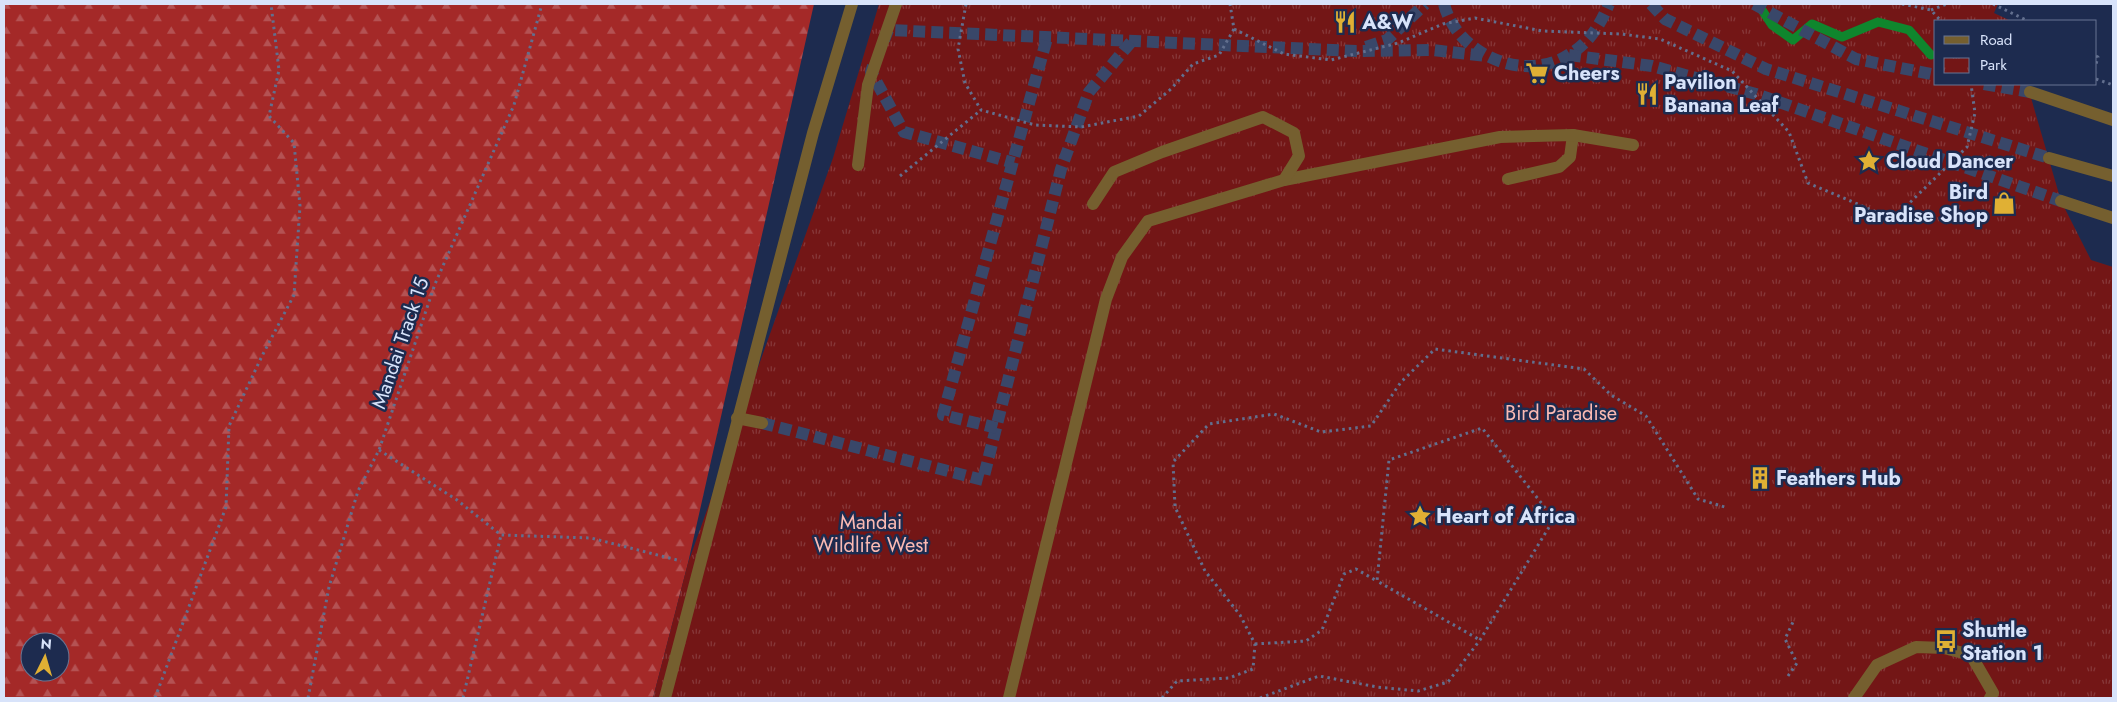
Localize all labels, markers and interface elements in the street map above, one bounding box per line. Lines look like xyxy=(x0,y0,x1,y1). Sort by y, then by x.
place label: A&W xyxy=(1361,8,1414,37)
restaurant icon: A&W xyxy=(1332,9,1358,35)
legend xyxy=(1934,20,2097,85)
text: Road xyxy=(1980,29,2012,51)
text: Park xyxy=(1980,54,2007,76)
place label: Cheers xyxy=(1554,59,1620,88)
supermarket icon: Cheers xyxy=(1524,60,1550,86)
place label: Pavilion Banana Leaf xyxy=(1664,68,1779,120)
restaurant icon: Pavilion Banana Leaf xyxy=(1634,81,1660,107)
place label: Cloud Dancer xyxy=(1886,147,2014,176)
place icon: Cloud Dancer xyxy=(1856,148,1882,174)
place label: Bird Paradise Shop xyxy=(1854,178,1988,230)
shop icon: Bird Paradise Shop xyxy=(1991,190,2017,216)
street label: Mandai Track 15 xyxy=(364,273,437,413)
park label: Bird Paradise xyxy=(1505,399,1617,428)
place label: Feathers Hub xyxy=(1776,464,1901,493)
building icon: Feathers Hub xyxy=(1747,465,1773,491)
place label: Heart of Africa xyxy=(1436,502,1575,531)
place icon: Heart of Africa xyxy=(1407,503,1433,529)
park label: Mandai Wildlife West xyxy=(814,508,928,560)
place label: Shuttle Station 1 xyxy=(1962,616,2043,668)
bus stop icon: Shuttle Station 1 xyxy=(1933,628,1959,654)
north arrow xyxy=(20,632,70,682)
text: N xyxy=(40,634,53,654)

